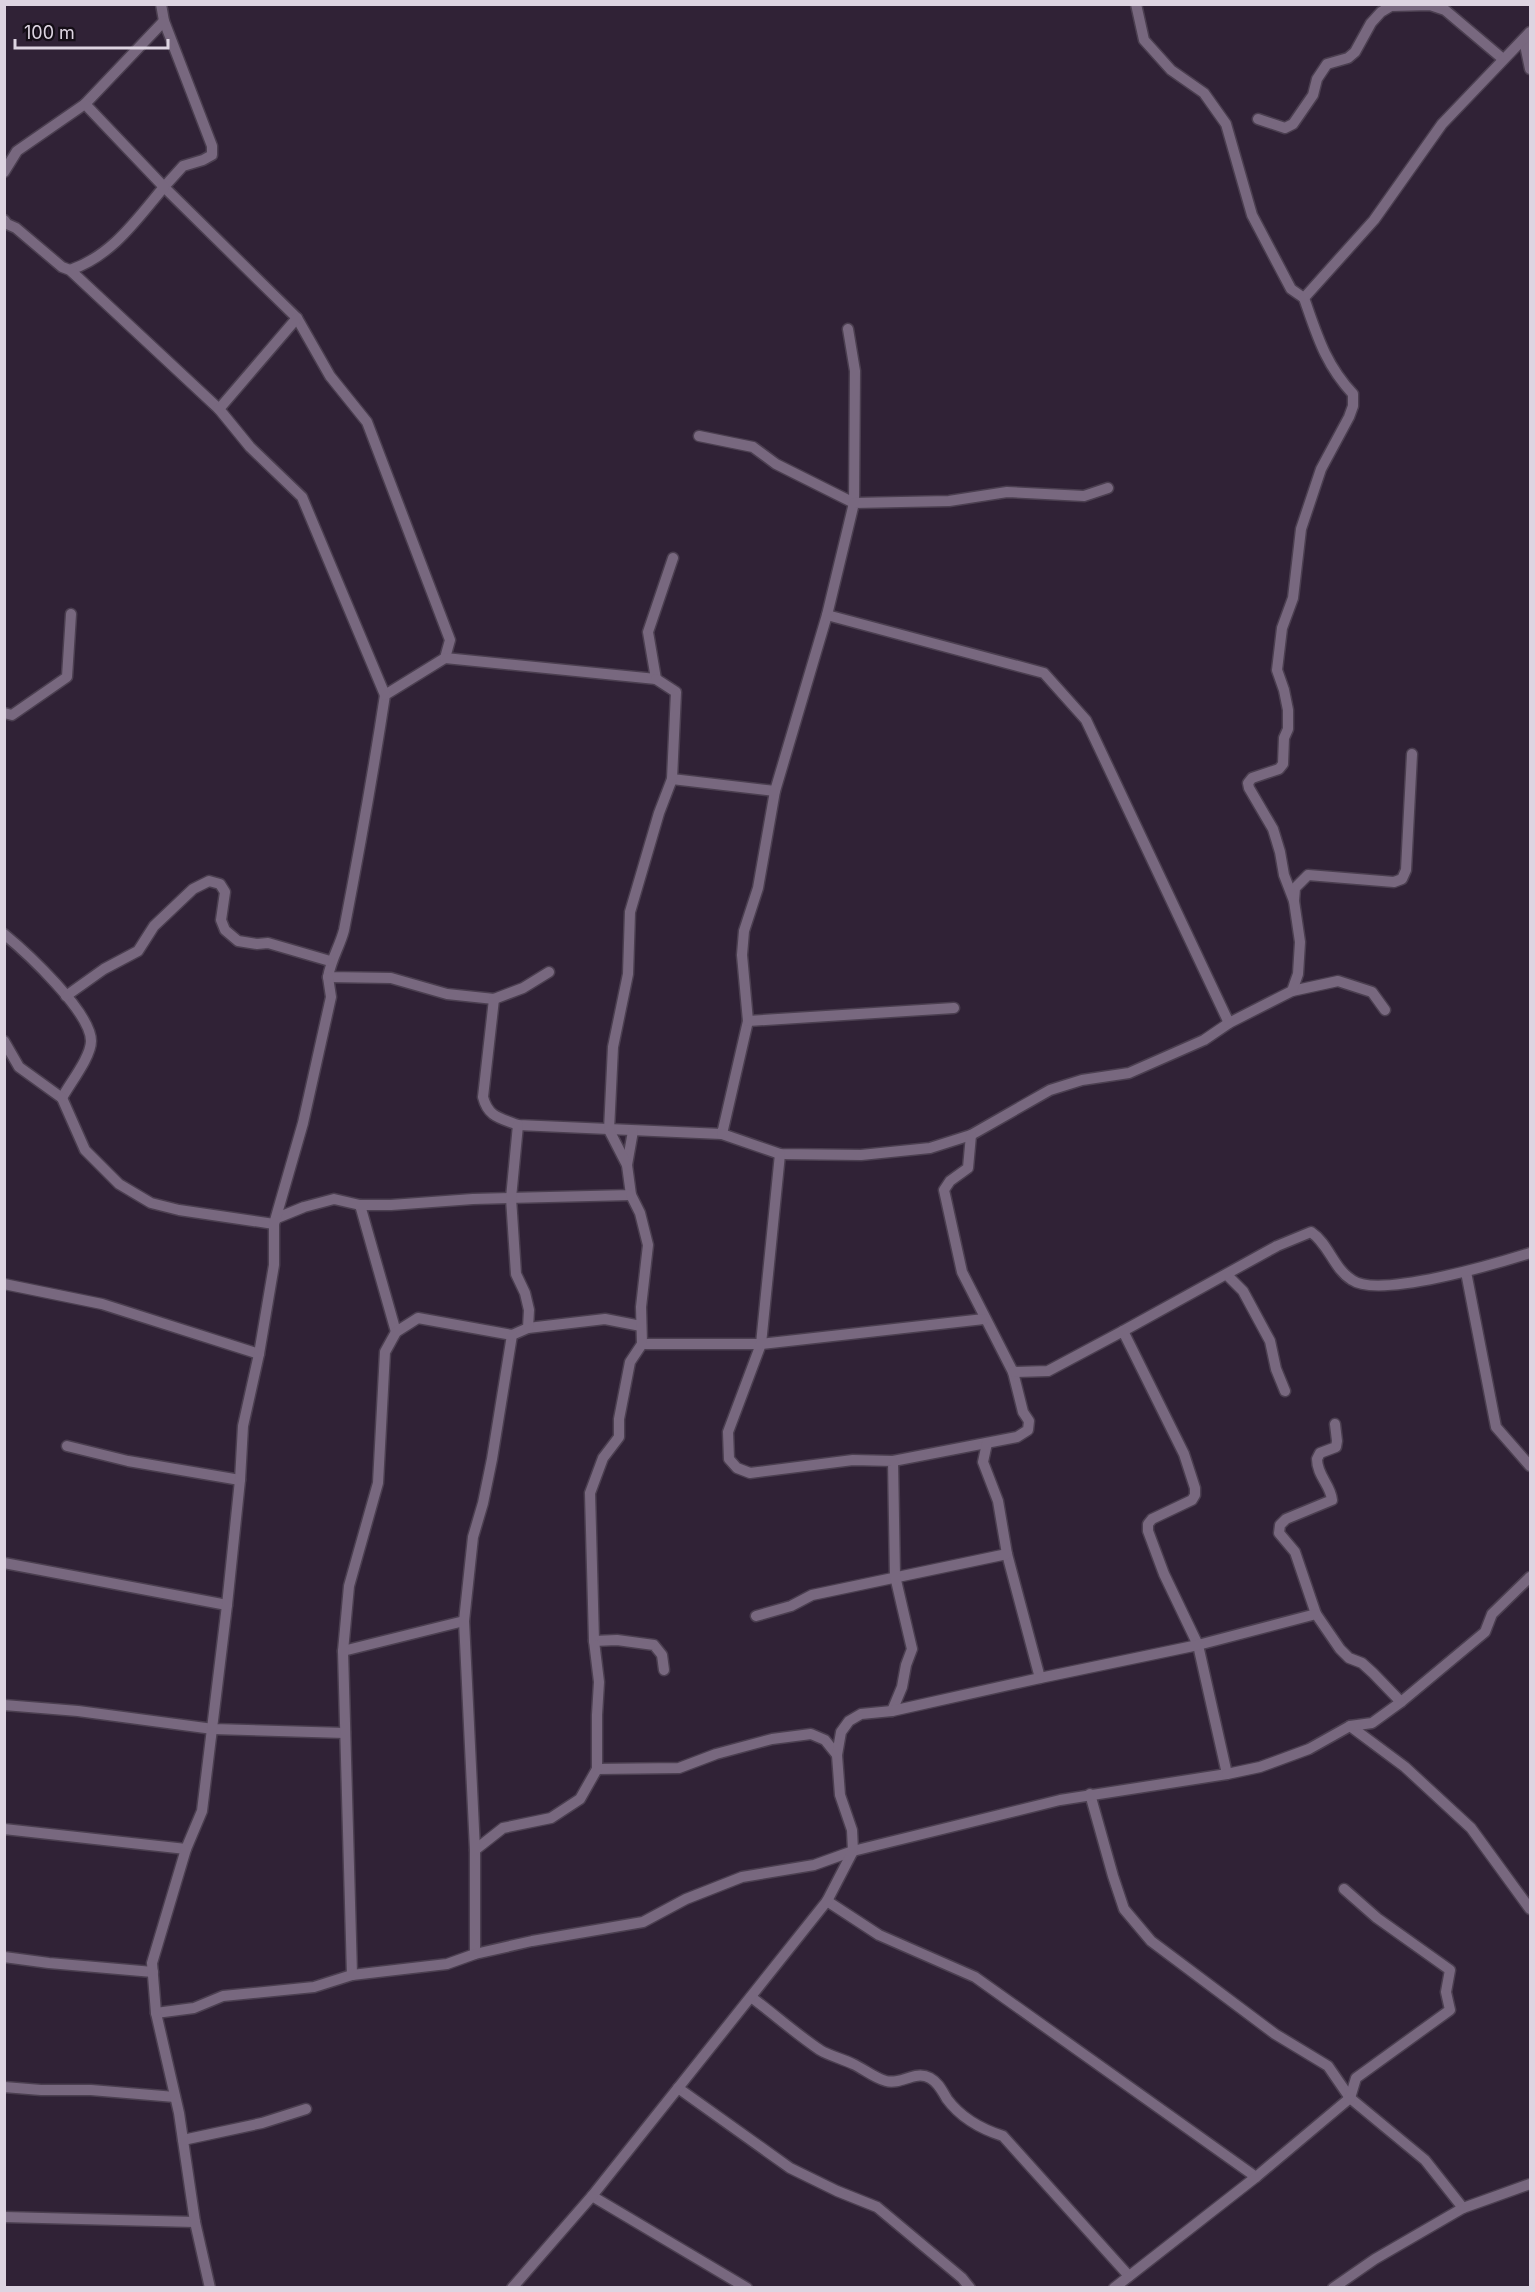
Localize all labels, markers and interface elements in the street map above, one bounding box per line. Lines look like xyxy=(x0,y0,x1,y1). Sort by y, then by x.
scale bar xyxy=(15,12,168,50)
text: 100 m xyxy=(24,22,75,43)

